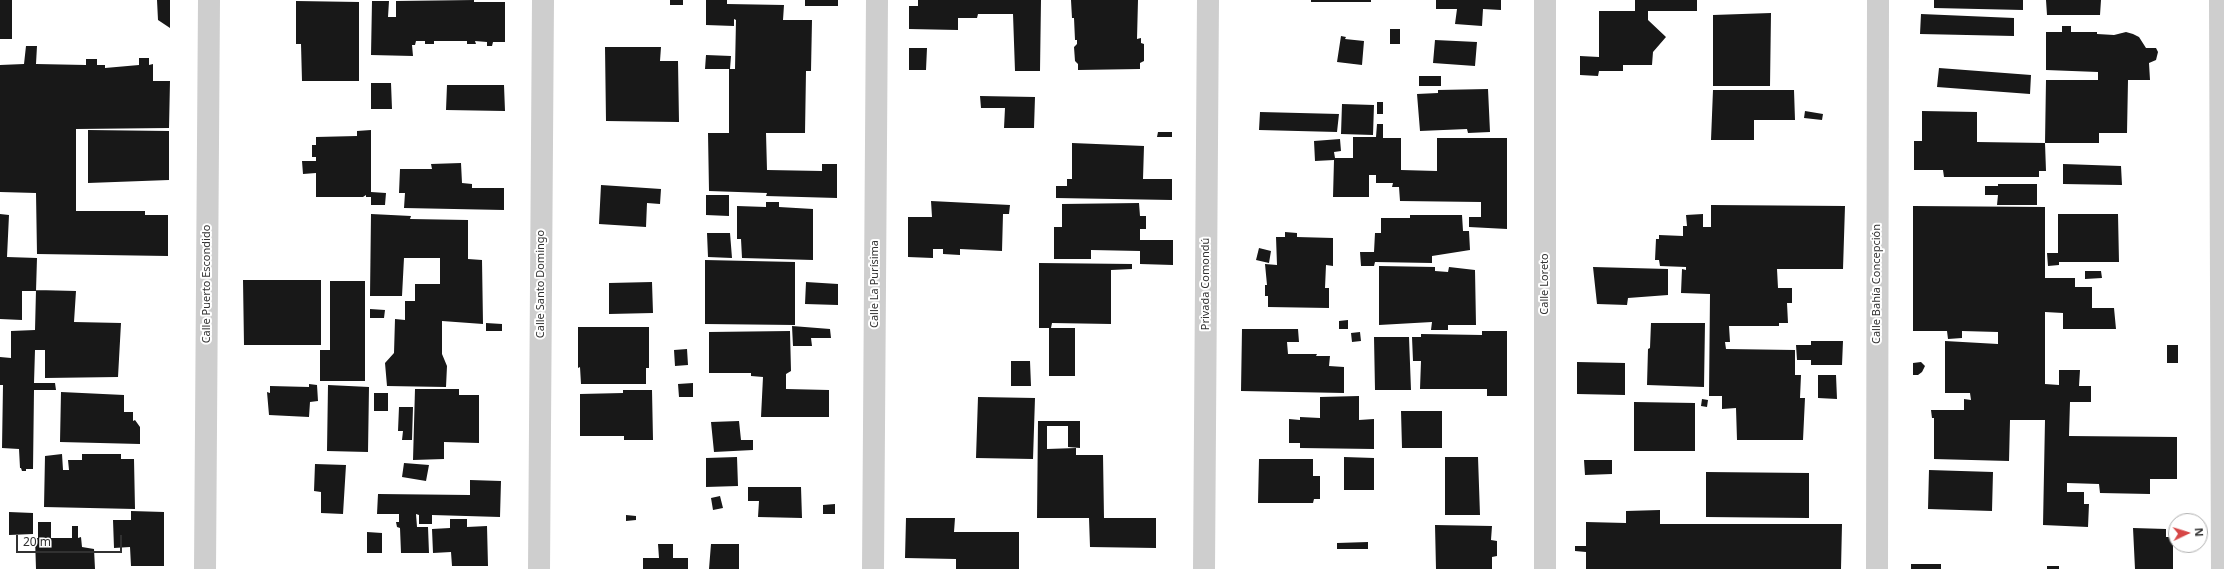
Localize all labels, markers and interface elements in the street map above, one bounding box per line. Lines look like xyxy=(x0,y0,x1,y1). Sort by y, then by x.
street label: Calle Bahía Concepción xyxy=(1870,224,1884,344)
street label: Calle Puerto Escondido xyxy=(200,225,214,343)
street label: Calle Santo Domingo xyxy=(534,230,548,338)
street label: Privada Comondú xyxy=(1199,238,1213,330)
street label: Calle La Purísima xyxy=(868,240,882,328)
street label: Calle Loreto xyxy=(1538,253,1552,315)
north arrow xyxy=(2168,513,2208,553)
scale bar xyxy=(18,527,124,553)
text: N xyxy=(2192,527,2207,537)
text: 20 m xyxy=(23,533,51,550)

